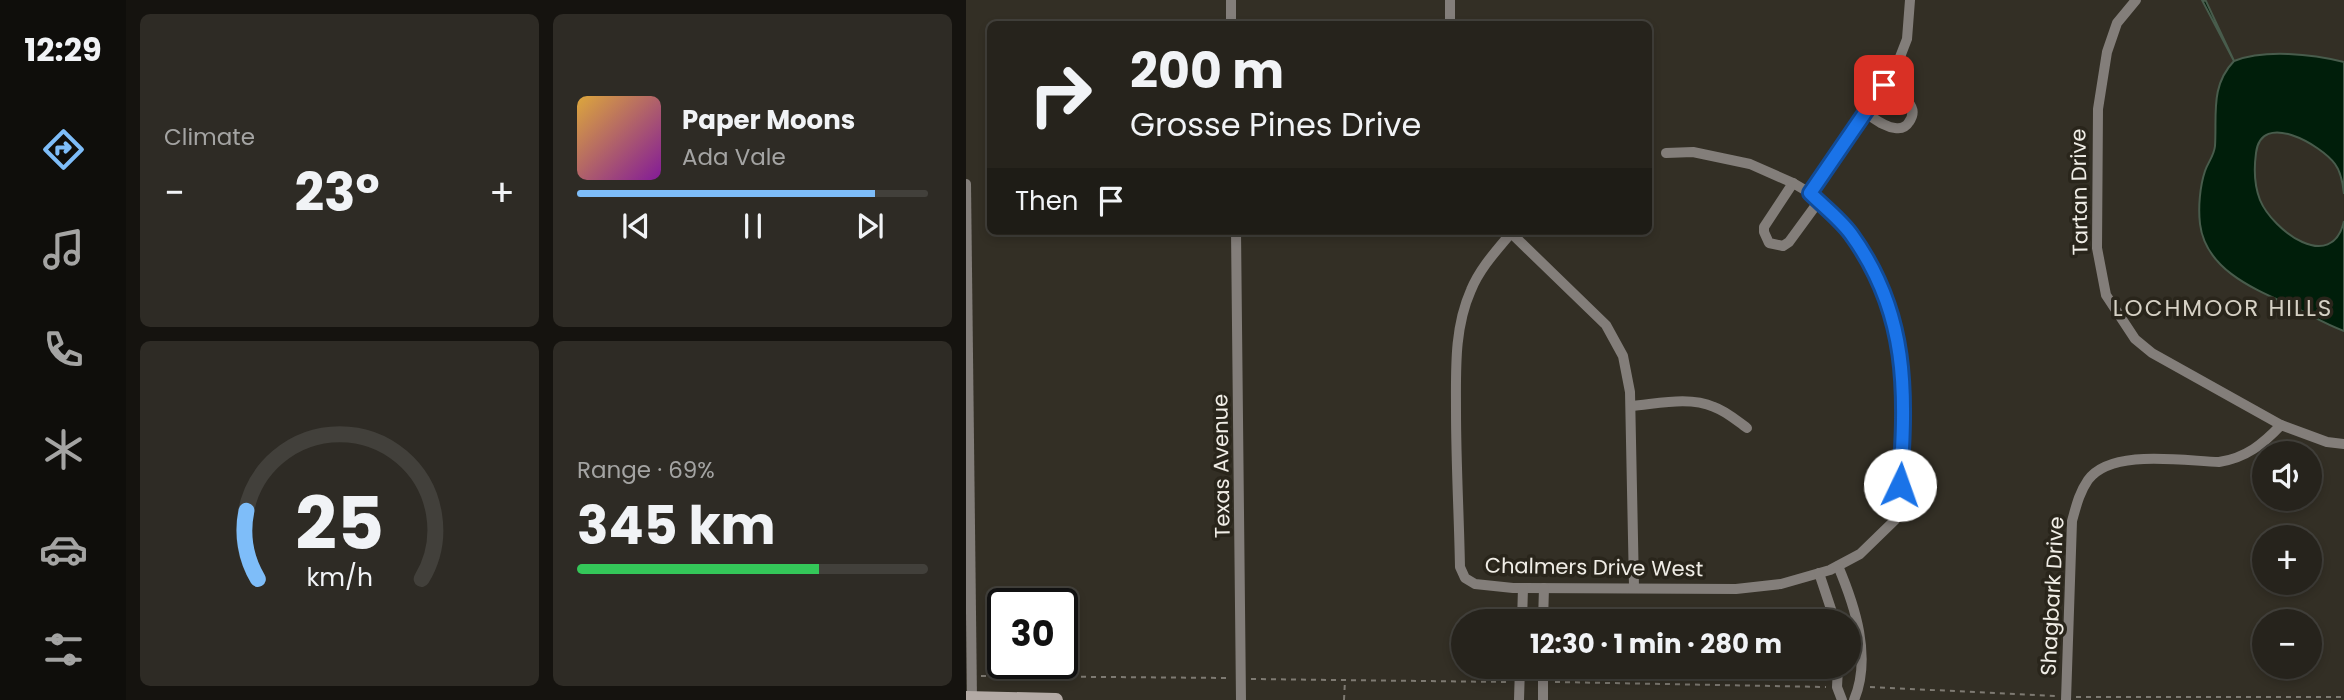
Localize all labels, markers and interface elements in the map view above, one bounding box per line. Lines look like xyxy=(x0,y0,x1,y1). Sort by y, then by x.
text: 12:29 xyxy=(24,27,102,72)
text: 200 m xyxy=(1130,37,1284,105)
icon: right xyxy=(1015,49,1106,140)
pin xyxy=(1854,55,1914,115)
icon: arrive xyxy=(1865,66,1903,104)
text: Paper Moons xyxy=(682,102,855,138)
text: Grosse Pines Drive xyxy=(1130,102,1421,147)
text: Climate xyxy=(164,121,255,153)
icon: directions xyxy=(39,125,88,174)
street label: Tartan Drive xyxy=(2063,128,2095,256)
text: Ada Vale xyxy=(682,141,786,173)
text: 23° xyxy=(294,156,380,229)
text: − xyxy=(164,166,185,219)
text: + xyxy=(489,166,515,219)
icon: arrive xyxy=(1092,182,1130,220)
text: Then xyxy=(1015,183,1078,219)
icon: previous xyxy=(617,207,655,245)
icon: pause xyxy=(734,207,772,245)
icon: next xyxy=(851,207,889,245)
icon: music xyxy=(39,225,88,274)
district label: LOCHMOOR HILLS xyxy=(2113,292,2333,324)
icon: phone xyxy=(39,325,88,374)
street label: Texas Avenue xyxy=(1205,394,1237,538)
icon: climate xyxy=(39,425,88,474)
map controls xyxy=(2252,441,2322,679)
button: sound xyxy=(2252,441,2322,511)
position arrow xyxy=(1863,448,1937,522)
text: Range · 69% xyxy=(577,454,715,486)
text: 25 xyxy=(295,474,384,575)
text: 345 km xyxy=(577,489,776,562)
street label: Shagbark Drive xyxy=(2033,516,2071,676)
icon: car xyxy=(39,525,88,574)
button: + xyxy=(2252,525,2322,595)
street label: Chalmers Drive West xyxy=(1485,551,1703,583)
text: km/h xyxy=(306,560,373,595)
speed limit sign: 30 xyxy=(987,588,1078,679)
button: − xyxy=(2252,609,2322,679)
icon: filters xyxy=(39,625,88,674)
text: 12:30 · 1 min · 280 m xyxy=(1530,626,1782,662)

